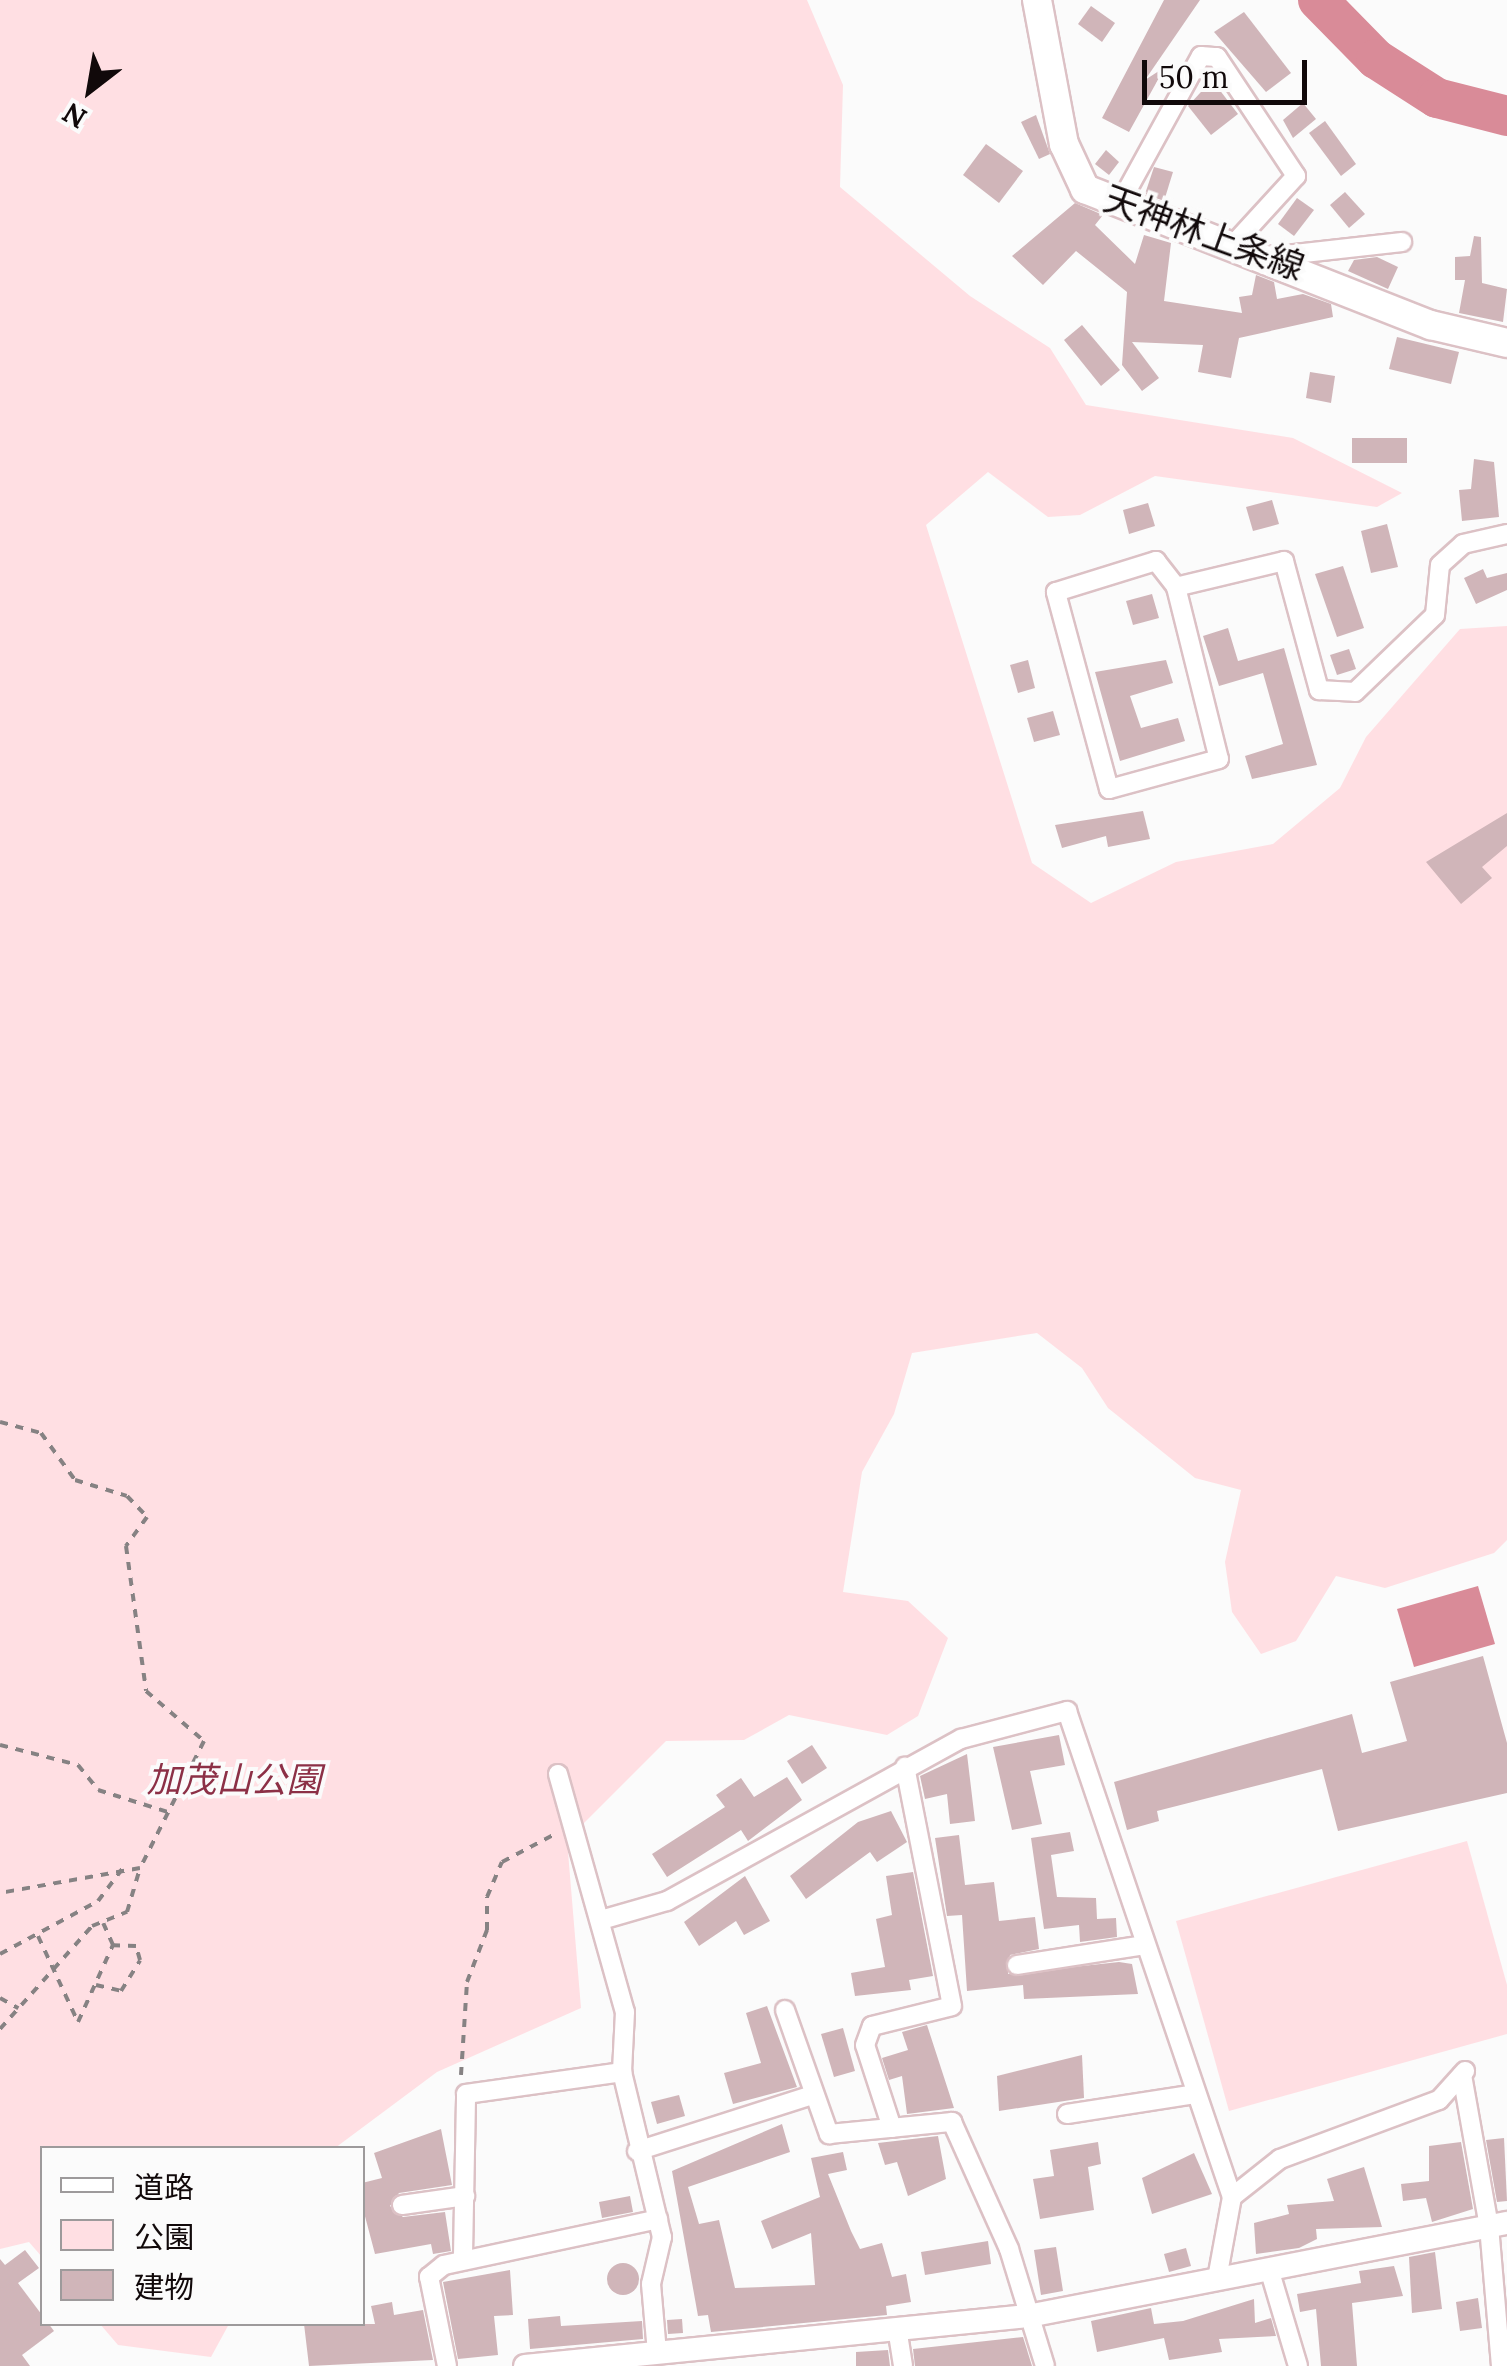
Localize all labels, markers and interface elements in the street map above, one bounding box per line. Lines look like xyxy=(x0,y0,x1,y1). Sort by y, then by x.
north arrow xyxy=(40,40,140,140)
scale bar xyxy=(1147,40,1312,102)
text: 50 m xyxy=(1159,58,1229,96)
text: N xyxy=(56,95,93,137)
street label: 天神林上条線 xyxy=(1098,177,1310,289)
park label: 加茂山公園 xyxy=(147,1759,321,1801)
legend xyxy=(40,2146,365,2326)
text: 道路 xyxy=(134,2168,194,2206)
text: 公園 xyxy=(134,2218,194,2256)
text: 建物 xyxy=(134,2268,194,2306)

